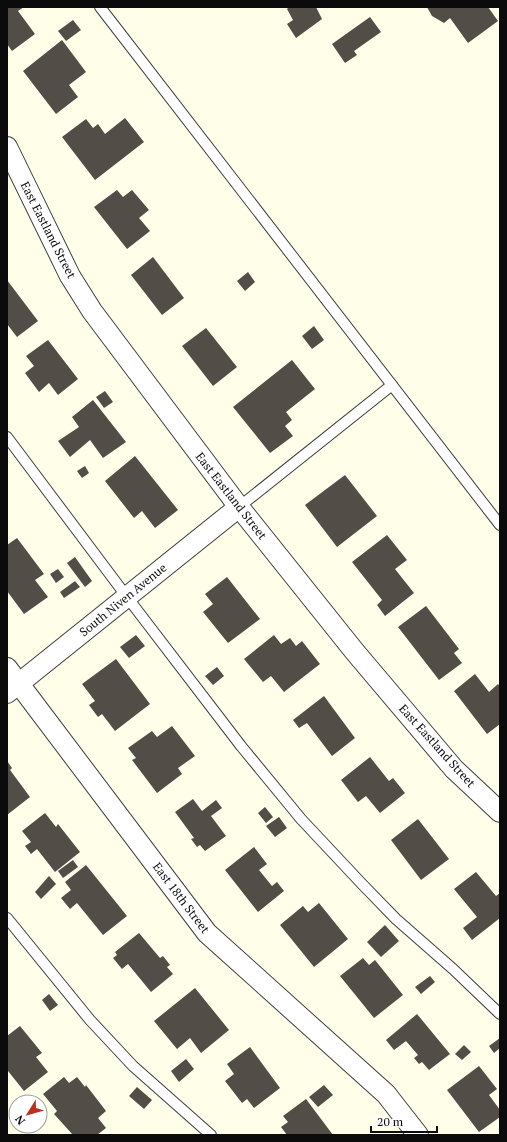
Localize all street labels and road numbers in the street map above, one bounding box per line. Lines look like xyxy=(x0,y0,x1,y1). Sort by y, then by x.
street label: East Eastland Street xyxy=(18,179,80,281)
street label: East Eastland Street xyxy=(193,449,270,543)
street label: South Niven Avenue xyxy=(76,560,169,639)
street label: East Eastland Street xyxy=(396,701,479,791)
street label: East 18th Street xyxy=(150,859,213,937)

